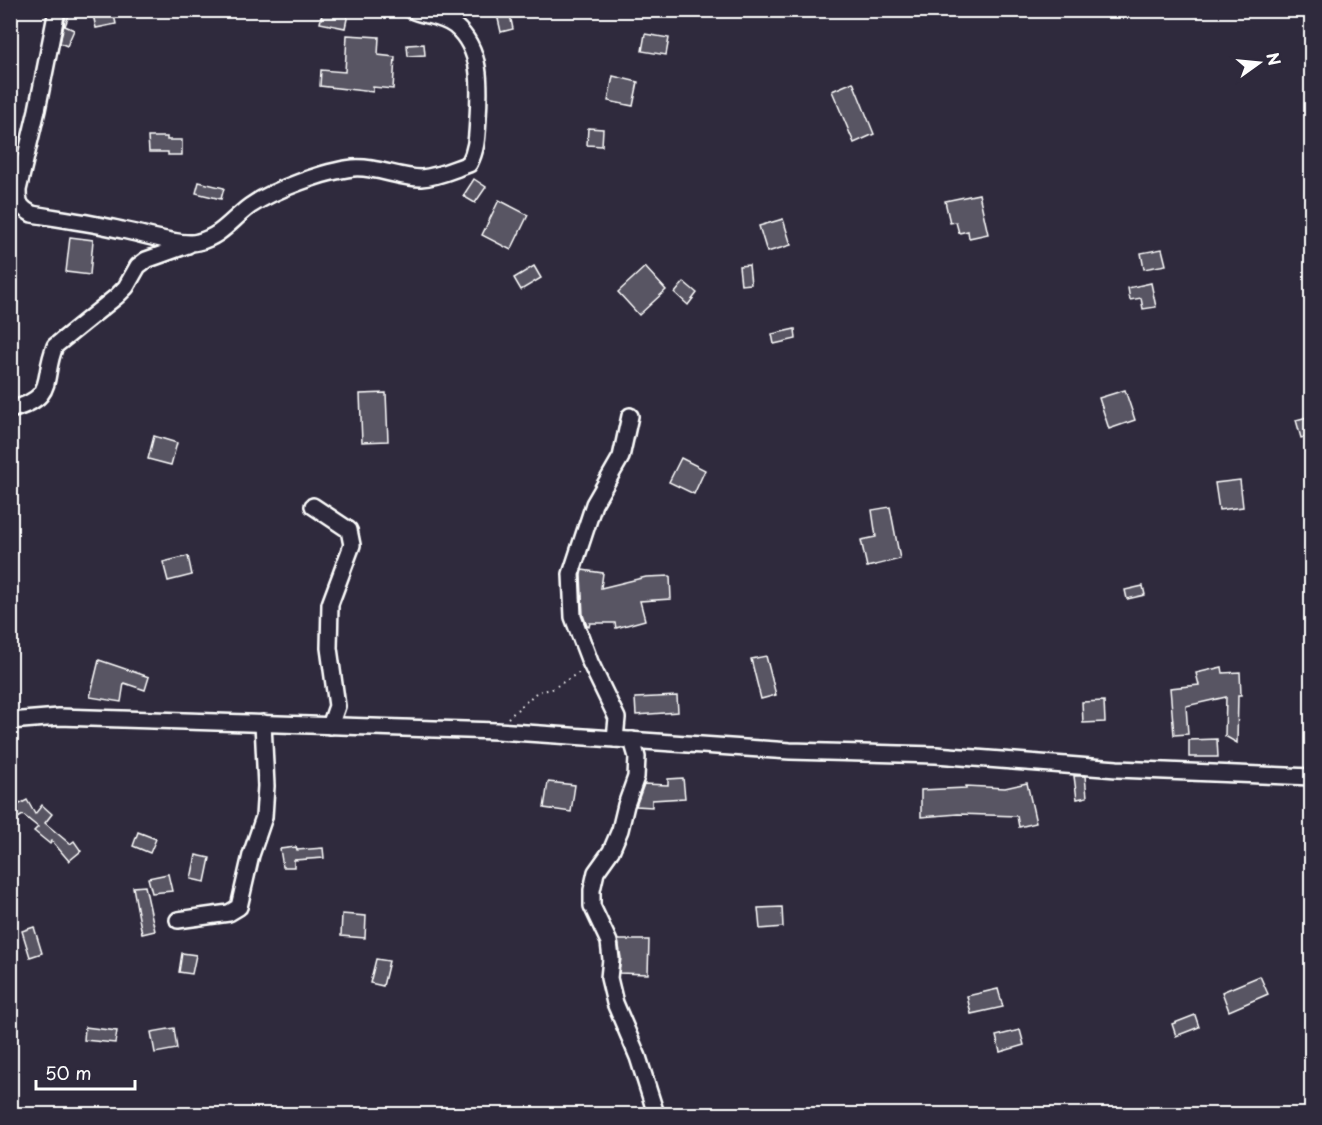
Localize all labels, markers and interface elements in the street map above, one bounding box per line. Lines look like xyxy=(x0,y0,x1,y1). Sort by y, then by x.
north arrow xyxy=(1229,33,1289,93)
text: N xyxy=(1261,50,1288,68)
scale bar xyxy=(36,1053,135,1091)
text: 50 m xyxy=(45,1059,92,1086)

